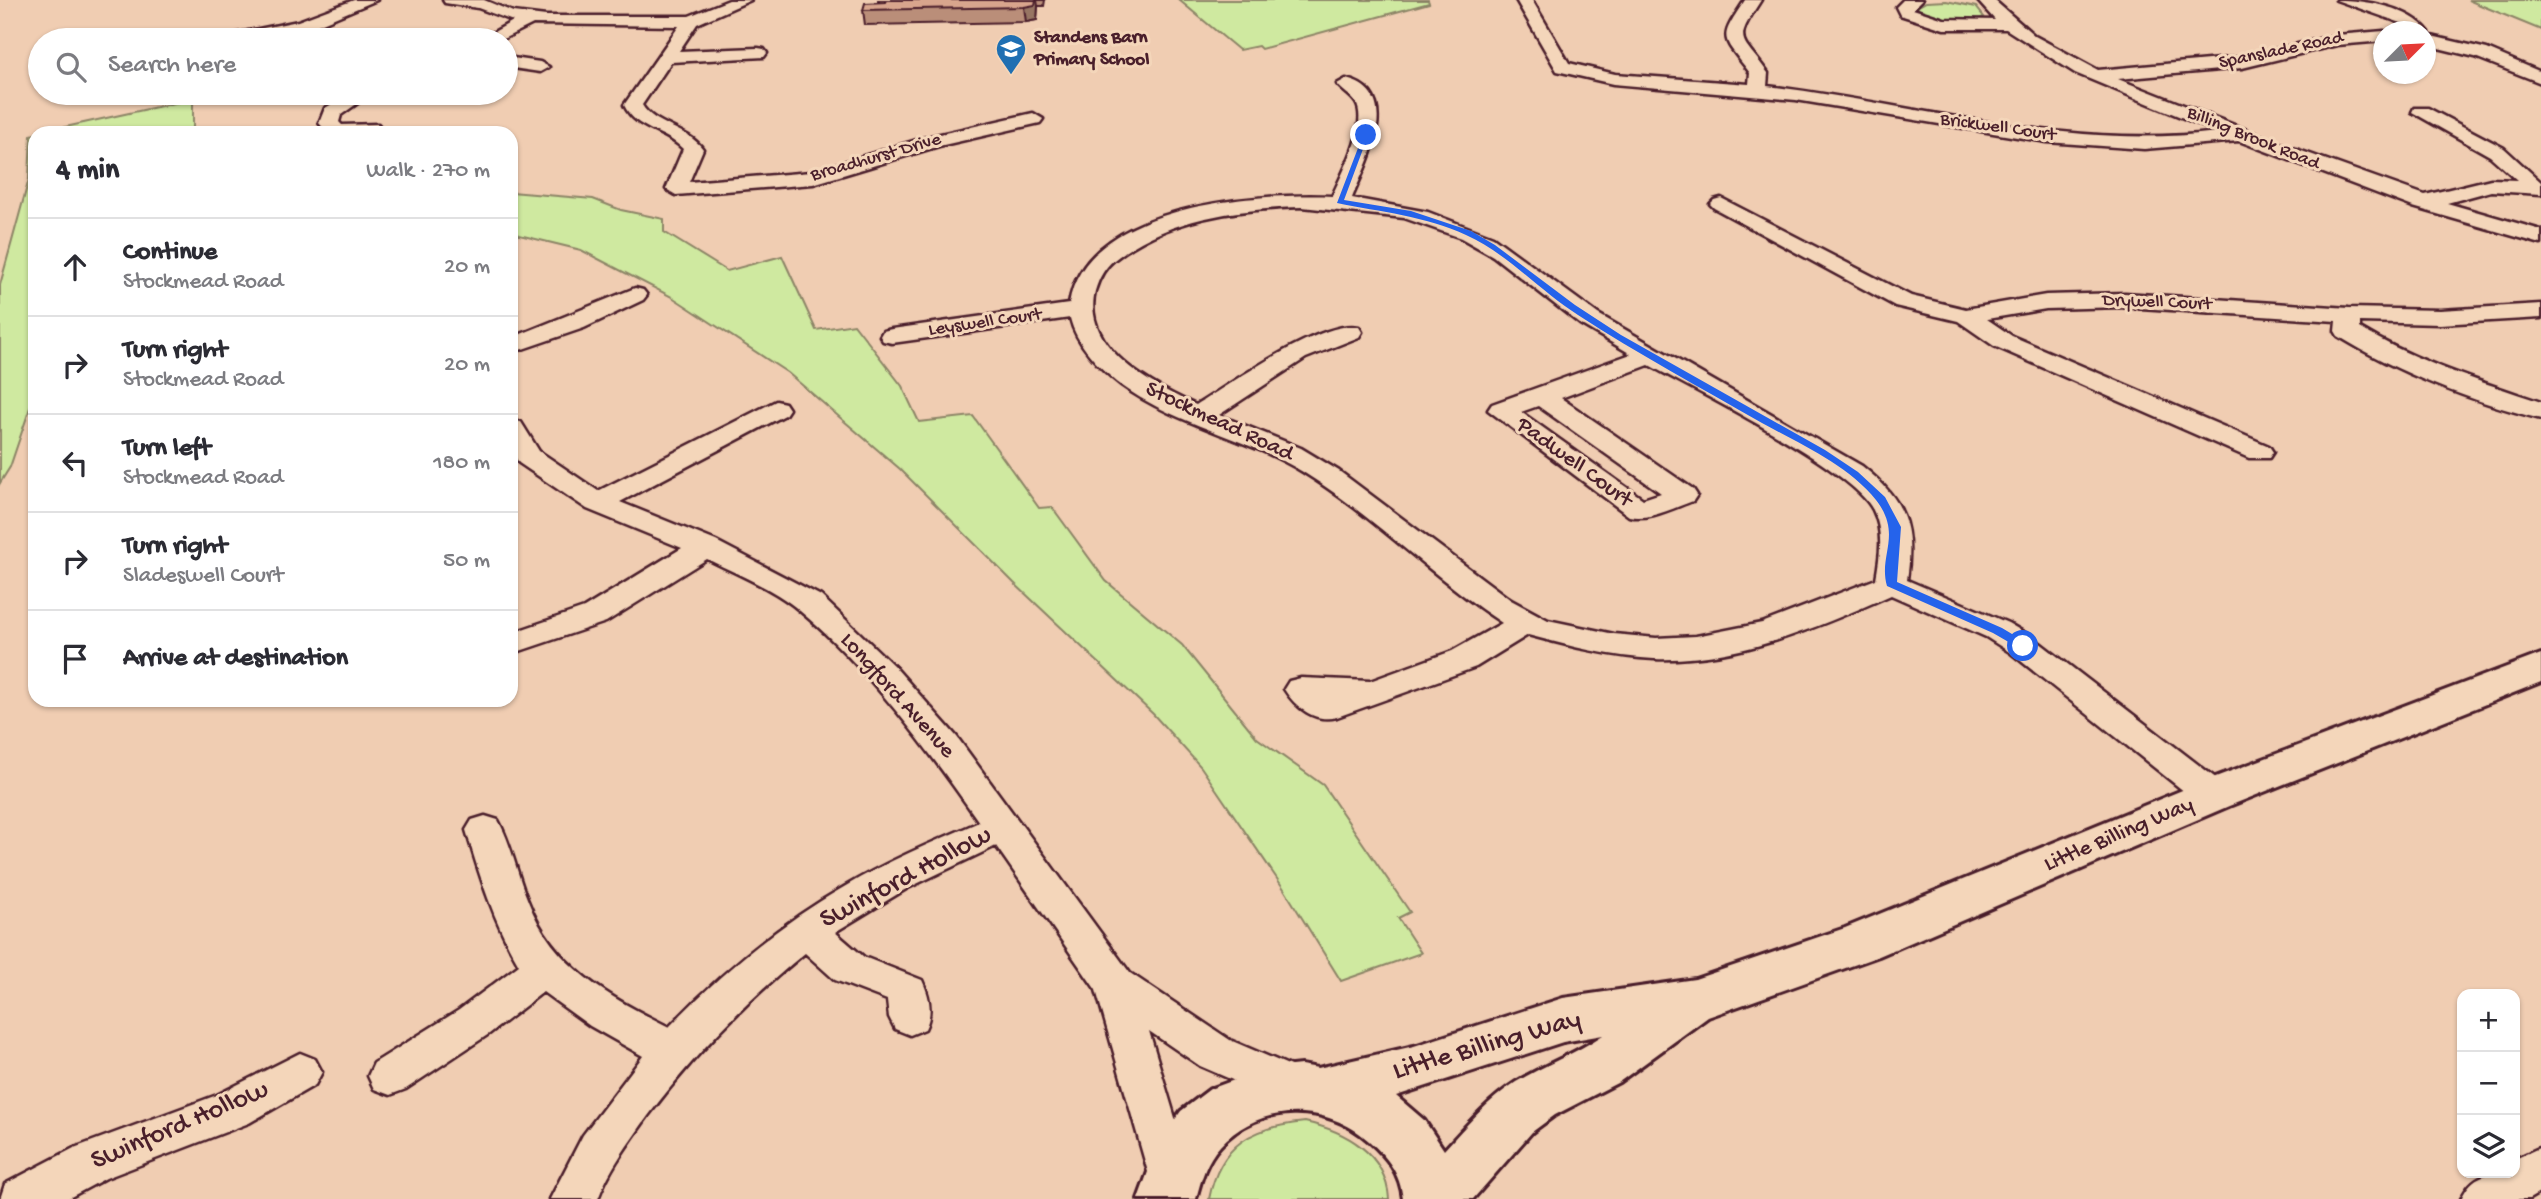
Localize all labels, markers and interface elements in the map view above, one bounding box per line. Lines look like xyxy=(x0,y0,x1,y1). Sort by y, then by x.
north arrow xyxy=(2373,21,2436,84)
street label: Spanslade Road xyxy=(2217,26,2347,75)
place label: Standens Barn Primary School xyxy=(1033,27,1149,72)
search box xyxy=(28,28,518,105)
school or university icon: Standens Barn Primary School xyxy=(994,32,1028,76)
icon: search xyxy=(52,48,90,86)
text: Search here xyxy=(108,51,236,82)
street label: Billing Brook Road xyxy=(2182,101,2325,177)
street label: Brickwell Court xyxy=(1938,108,2059,148)
route end xyxy=(1350,119,1381,150)
street label: Broadhurst Drive xyxy=(807,128,944,188)
text: 4 min xyxy=(56,154,119,189)
text: Walk · 270 m xyxy=(366,158,490,185)
text: Continue xyxy=(123,238,217,269)
icon: ahead xyxy=(56,248,94,286)
text: 20 m xyxy=(444,254,490,281)
text: Stockmead Road xyxy=(123,269,283,296)
street label: Drywell Court xyxy=(2100,290,2214,316)
street label: Leyswell Court xyxy=(927,303,1045,342)
text: Turn right xyxy=(123,336,227,367)
icon: right xyxy=(56,346,94,384)
text: 20 m xyxy=(444,352,490,379)
text: Stockmead Road xyxy=(123,367,283,394)
street label: Stockmead Road xyxy=(1141,376,1299,469)
street label: Padwell Court xyxy=(1510,411,1639,515)
text: Turn left xyxy=(123,434,211,465)
icon: left xyxy=(56,444,94,482)
text: 180 m xyxy=(433,450,490,477)
text: Stockmead Road xyxy=(123,465,283,492)
text: Turn right xyxy=(123,532,227,563)
icon: right xyxy=(56,542,94,580)
text: 50 m xyxy=(443,548,490,575)
text: Sladeswell Court xyxy=(123,563,283,590)
street label: Longford Avenue xyxy=(834,628,961,765)
route start xyxy=(2007,630,2038,661)
icon: arrive xyxy=(56,640,94,678)
text: Arrive at destination xyxy=(123,644,348,675)
street label: Little Billing Way xyxy=(2040,791,2198,879)
street label: Swinford Hollow xyxy=(815,819,998,937)
map controls xyxy=(2457,989,2520,1178)
button: + xyxy=(2457,989,2520,1052)
street label: Little Billing Way xyxy=(1389,1003,1585,1089)
button: − xyxy=(2457,1052,2520,1115)
street label: Swinford Hollow xyxy=(86,1074,274,1178)
button: layers xyxy=(2457,1115,2520,1178)

